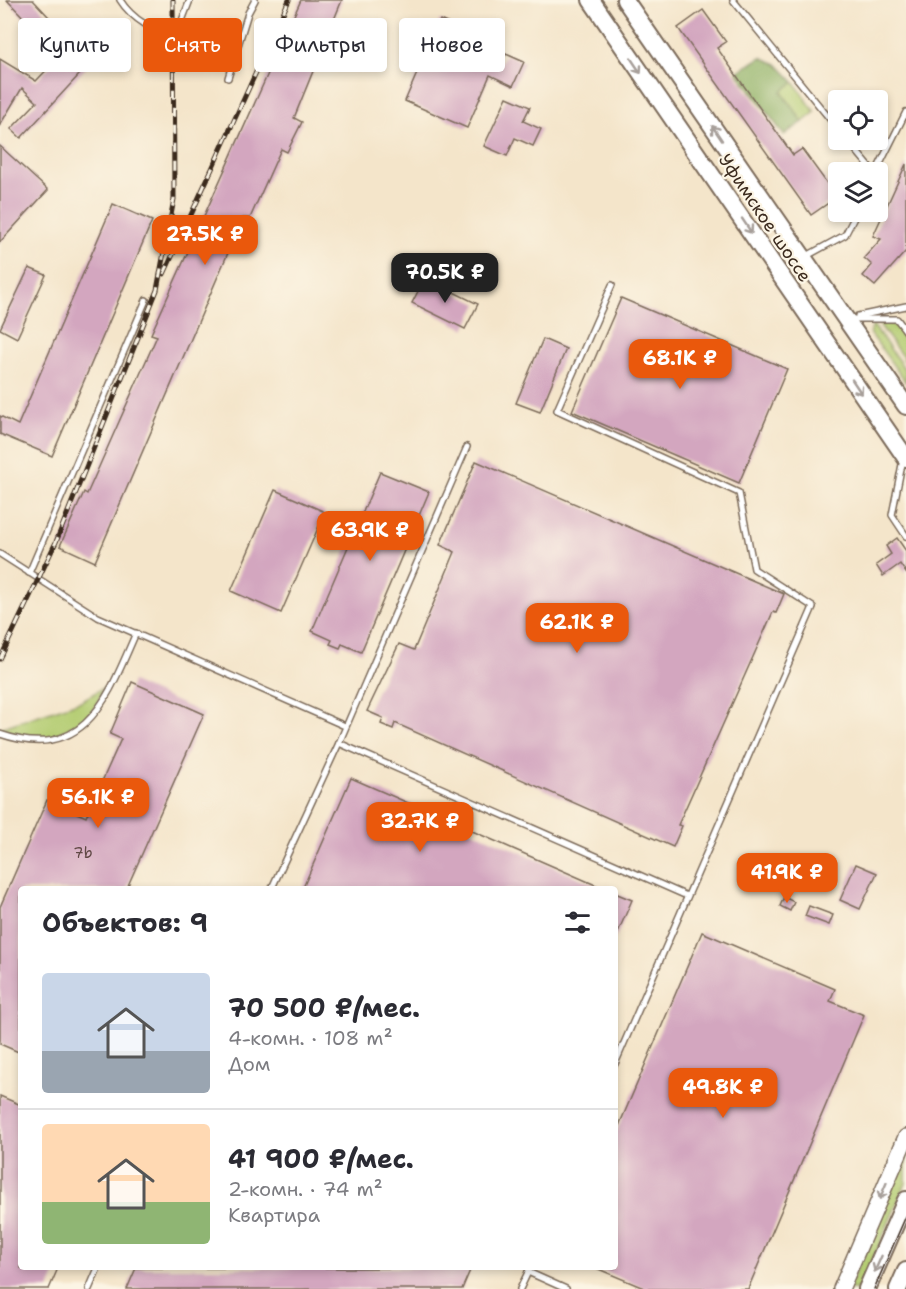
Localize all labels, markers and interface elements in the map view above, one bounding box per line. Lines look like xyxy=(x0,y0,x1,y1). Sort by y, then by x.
chip: Купить xyxy=(18,18,131,72)
chip: Снять xyxy=(143,18,242,72)
chip: Фильтры xyxy=(254,18,387,72)
chip: Новое xyxy=(399,18,505,72)
one-way arrow xyxy=(630,57,642,73)
map controls xyxy=(828,90,888,222)
button: locate xyxy=(828,90,888,150)
one-way arrow xyxy=(711,126,723,142)
street label: Уфимское шоссе xyxy=(713,149,817,287)
button: layers xyxy=(828,162,888,222)
pin: 27.5K ₽ xyxy=(150,215,260,266)
one-way arrow xyxy=(741,218,753,234)
text: 27.5K ₽ xyxy=(166,221,244,247)
pin: 70.5K ₽ xyxy=(390,253,500,304)
text: 70.5K ₽ xyxy=(405,259,485,285)
pin: 68.1K ₽ xyxy=(625,339,735,390)
text: 68.1K ₽ xyxy=(643,345,717,371)
one-way arrow xyxy=(851,378,863,395)
pin: 63.9K ₽ xyxy=(315,511,425,562)
text: 63.9K ₽ xyxy=(331,517,409,543)
pin: 62.1K ₽ xyxy=(522,603,632,654)
text: 62.1K ₽ xyxy=(540,609,614,635)
pin: 56.1K ₽ xyxy=(43,778,153,829)
text: 56.1K ₽ xyxy=(61,784,135,810)
pin: 32.7K ₽ xyxy=(365,802,475,853)
text: 32.7K ₽ xyxy=(380,808,460,834)
house number: 7b xyxy=(73,843,93,863)
pin: 41.9K ₽ xyxy=(732,853,842,904)
text: 41.9K ₽ xyxy=(751,859,823,885)
text: Объектов: 9 xyxy=(42,905,208,940)
icon: filters xyxy=(561,906,594,939)
text: 70 500 ₽/мес. xyxy=(228,990,420,1025)
icon: home xyxy=(90,997,162,1069)
text: 4-комн. · 108 m² xyxy=(228,1025,393,1051)
text: Дом xyxy=(228,1051,270,1077)
pin: 49.8K ₽ xyxy=(668,1068,778,1119)
text: 49.8K ₽ xyxy=(682,1074,764,1100)
text: 41 900 ₽/мес. xyxy=(228,1141,414,1176)
icon: home xyxy=(90,1148,162,1220)
text: 2-комн. · 74 m² xyxy=(228,1176,383,1202)
one-way arrow xyxy=(877,1181,888,1200)
text: Квартира xyxy=(228,1202,320,1228)
one-way arrow xyxy=(872,1254,883,1272)

